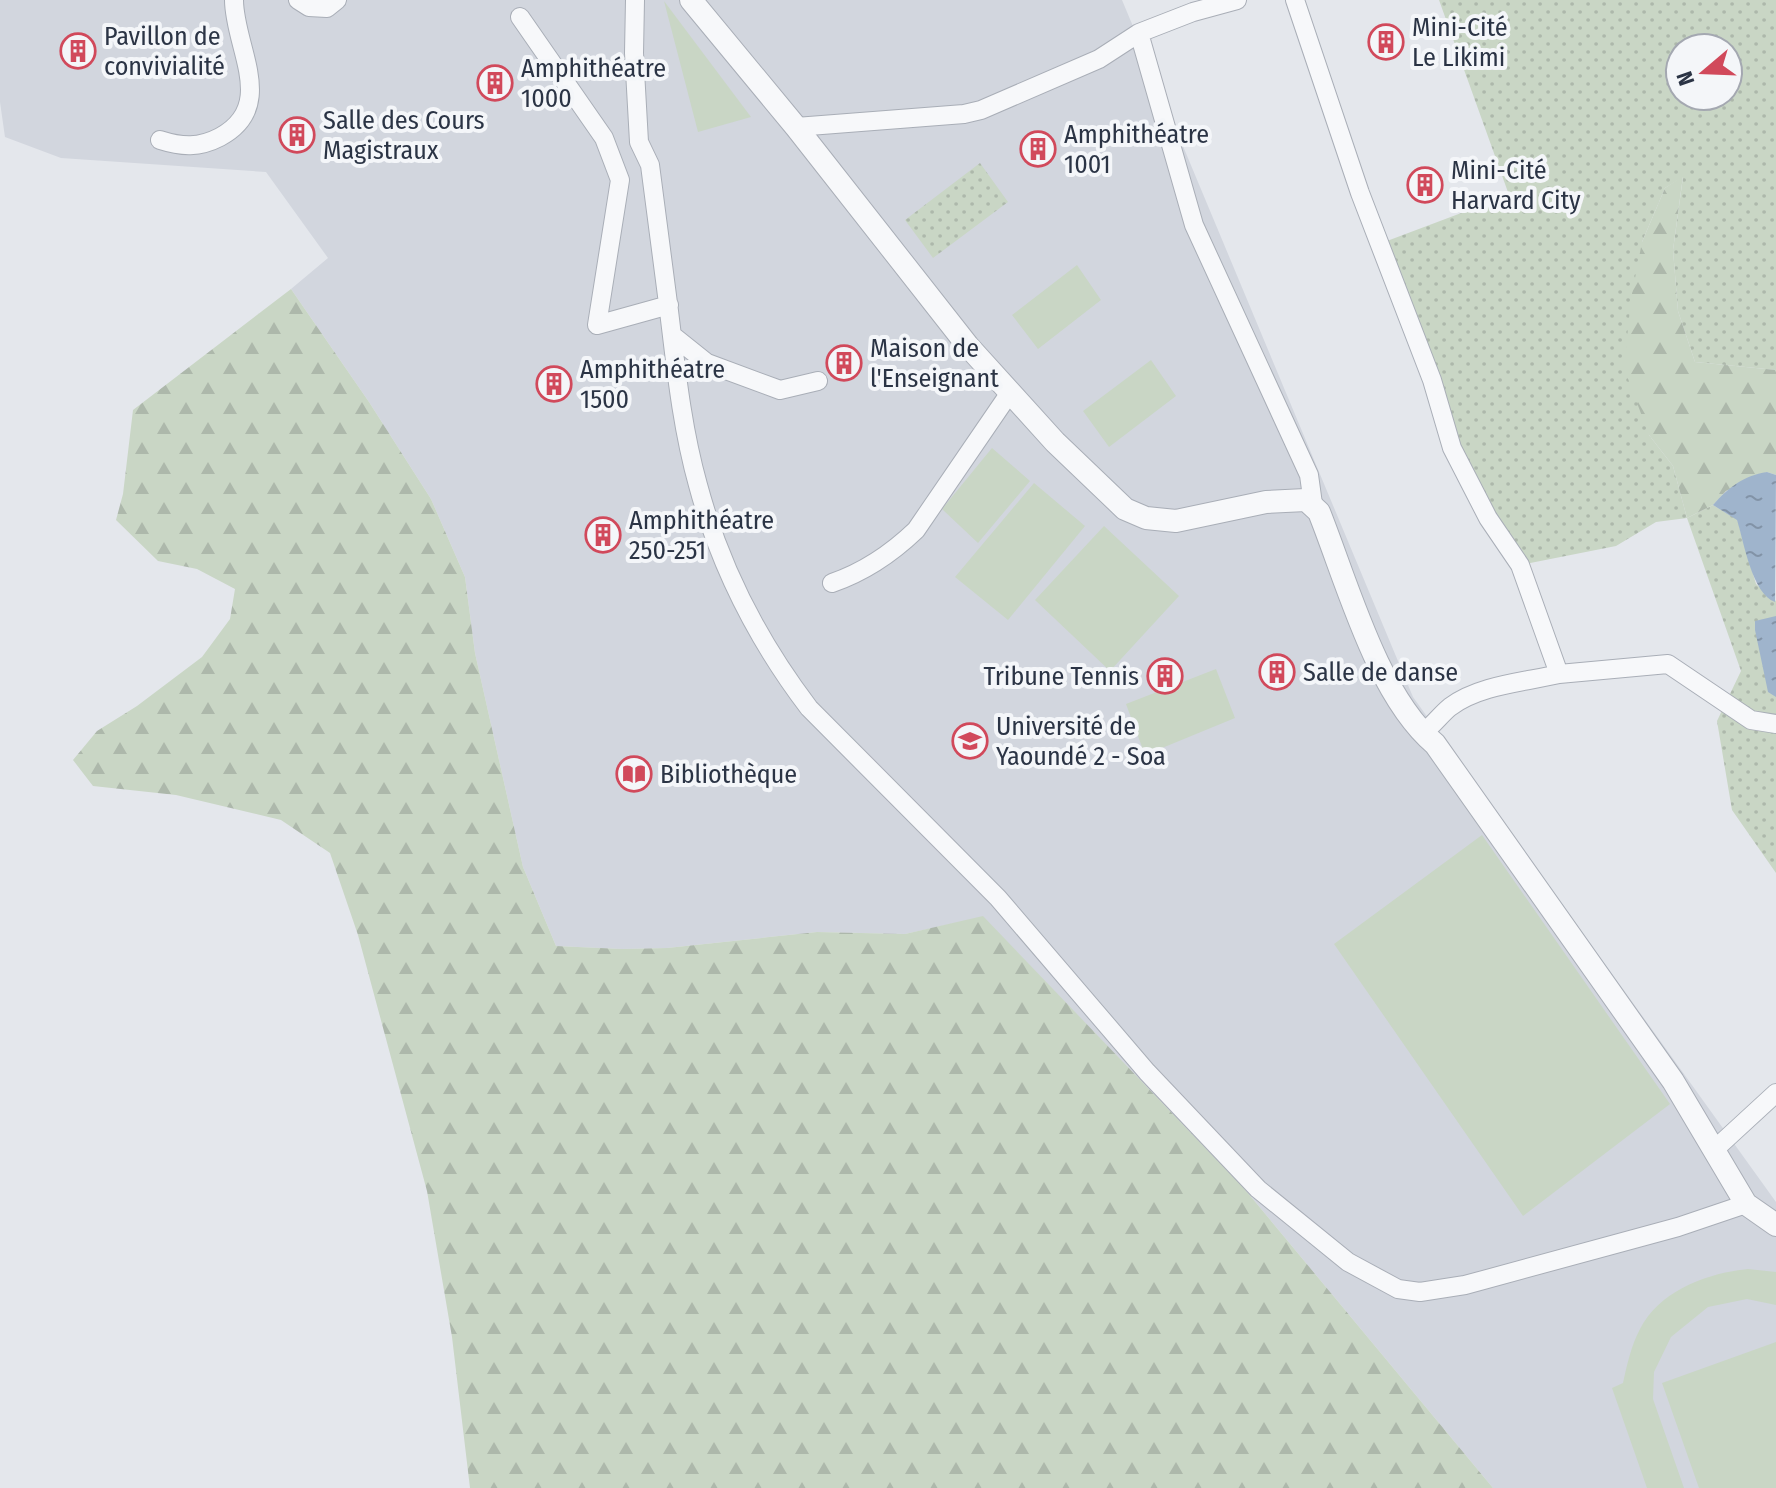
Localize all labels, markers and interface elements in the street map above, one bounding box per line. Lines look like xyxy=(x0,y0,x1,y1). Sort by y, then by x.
place label: Mini-Cité Le Likimi xyxy=(1412,12,1508,73)
place label: Pavillon de convivialité xyxy=(104,21,225,82)
building icon: Mini-Cité Le Likimi xyxy=(1367,23,1405,61)
building icon: Pavillon de convivialité xyxy=(59,32,97,70)
north arrow xyxy=(1664,32,1744,112)
place label: Amphithéatre 1000 xyxy=(521,53,666,114)
building icon: Amphithéatre 1000 xyxy=(476,64,514,102)
text: N xyxy=(1671,68,1700,89)
place label: Salle des Cours Magistraux xyxy=(323,105,485,166)
building icon: Salle des Cours Magistraux xyxy=(278,116,316,154)
place label: Amphithéatre 1001 xyxy=(1064,119,1209,180)
building icon: Amphithéatre 1001 xyxy=(1019,130,1057,168)
place label: Mini-Cité Harvard City xyxy=(1451,155,1581,216)
building icon: Mini-Cité Harvard City xyxy=(1406,166,1444,204)
place label: Maison de l'Enseignant xyxy=(870,333,999,394)
building icon: Maison de l'Enseignant xyxy=(825,344,863,382)
place label: Amphithéatre 1500 xyxy=(580,354,725,415)
building icon: Amphithéatre 1500 xyxy=(535,365,573,403)
place label: Amphithéatre 250-251 xyxy=(629,505,774,566)
building icon: Amphithéatre 250-251 xyxy=(584,516,622,554)
building icon: Salle de danse xyxy=(1258,653,1296,691)
building icon: Tribune Tennis xyxy=(1146,657,1184,695)
place label: Salle de danse xyxy=(1303,657,1458,688)
place label: Tribune Tennis xyxy=(984,661,1139,692)
place label: Université de Yaoundé 2 - Soa xyxy=(996,711,1166,772)
school or university icon: Université de Yaoundé 2 - Soa xyxy=(951,722,989,760)
library icon: Bibliothèque xyxy=(615,755,653,793)
place label: Bibliothèque xyxy=(660,759,797,790)

